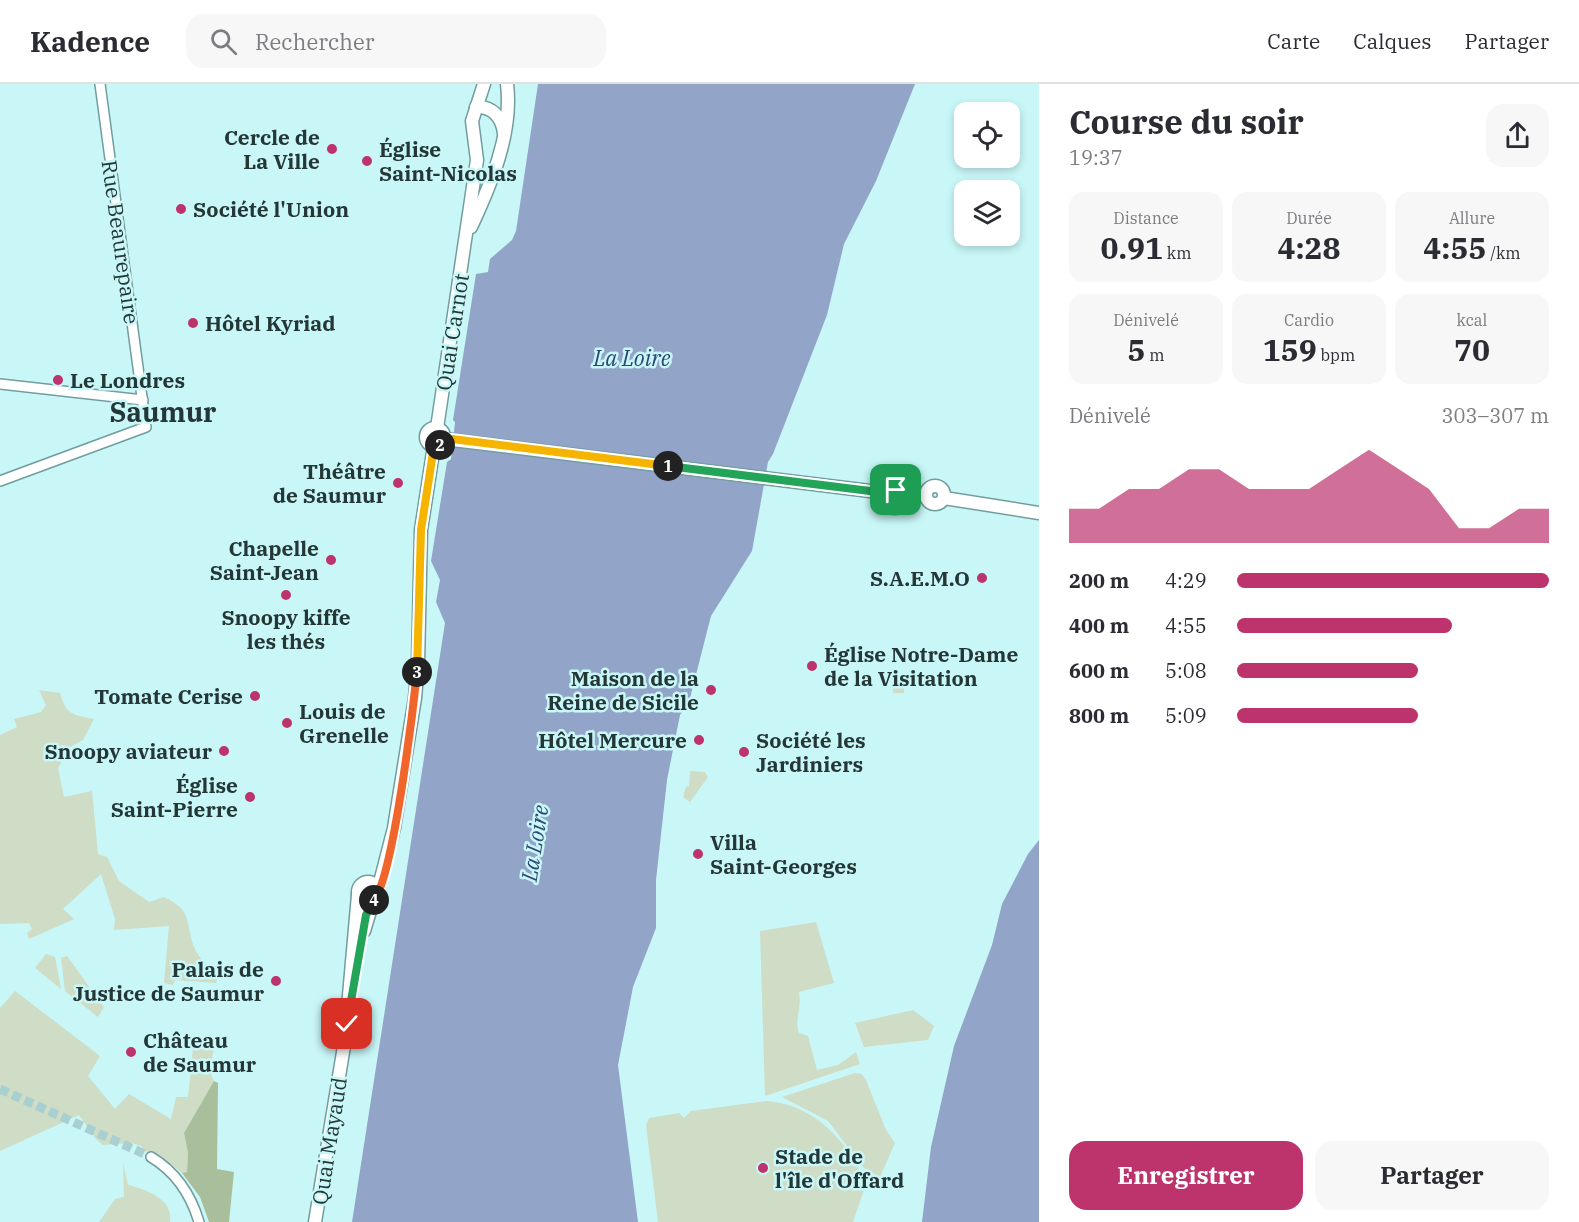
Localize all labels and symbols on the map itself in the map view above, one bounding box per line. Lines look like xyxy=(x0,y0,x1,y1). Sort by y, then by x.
place label: Cercle de La Ville xyxy=(224,123,320,175)
place label: Église Saint-Nicolas xyxy=(379,135,517,187)
marker: Cercle de La Ville xyxy=(325,142,339,156)
marker: Église Saint-Nicolas xyxy=(360,154,374,168)
street label: Rue Beaurepaire xyxy=(96,158,146,326)
place label: Société l'Union xyxy=(193,195,349,223)
marker: Société l'Union xyxy=(174,202,188,216)
street label: Quai Carnot xyxy=(429,272,475,392)
place label: Hôtel Kyriad xyxy=(205,309,336,337)
marker: Hôtel Kyriad xyxy=(186,316,200,330)
water label: La Loire xyxy=(593,343,671,372)
place label: Le Londres xyxy=(70,366,185,394)
marker: Le Londres xyxy=(51,373,65,387)
district label: Saumur xyxy=(110,394,216,429)
pin: 2 xyxy=(425,430,455,460)
pin: 1 xyxy=(653,451,683,481)
place label: Théâtre de Saumur xyxy=(273,457,387,509)
pin xyxy=(870,464,921,515)
marker: Théâtre de Saumur xyxy=(391,476,405,490)
place label: Chapelle Saint-Jean xyxy=(210,534,319,586)
marker: Chapelle Saint-Jean xyxy=(324,553,338,567)
place label: S.A.E.M.O xyxy=(870,564,970,592)
marker: S.A.E.M.O xyxy=(975,571,989,585)
marker: Snoopy kiffe les thés xyxy=(279,588,293,602)
place label: Snoopy kiffe les thés xyxy=(221,603,351,655)
place label: Église Notre-Dame de la Visitation xyxy=(824,640,1018,692)
pin: 3 xyxy=(402,657,432,687)
marker: Église Notre-Dame de la Visitation xyxy=(805,659,819,673)
place label: Maison de la Reine de Sicile xyxy=(547,664,699,716)
place label: Tomate Cerise xyxy=(94,682,243,710)
marker: Maison de la Reine de Sicile xyxy=(704,683,718,697)
marker: Tomate Cerise xyxy=(248,689,262,703)
place label: Louis de Grenelle xyxy=(299,697,389,749)
marker: Louis de Grenelle xyxy=(280,716,294,730)
place label: Hôtel Mercure xyxy=(538,726,687,754)
place label: Société les Jardiniers xyxy=(756,726,866,778)
marker: Hôtel Mercure xyxy=(692,733,706,747)
place label: Snoopy aviateur xyxy=(44,737,213,765)
marker: Snoopy aviateur xyxy=(217,744,231,758)
marker: Société les Jardiniers xyxy=(737,745,751,759)
place label: Église Saint-Pierre xyxy=(111,771,238,823)
marker: Église Saint-Pierre xyxy=(243,790,257,804)
water label: La Loire xyxy=(514,803,554,884)
place label: Villa Saint-Georges xyxy=(710,828,857,880)
marker: Villa Saint-Georges xyxy=(691,847,705,861)
pin: 4 xyxy=(359,885,389,915)
place label: Palais de Justice de Saumur xyxy=(73,955,265,1007)
marker: Palais de Justice de Saumur xyxy=(269,974,283,988)
pin xyxy=(321,998,372,1049)
place label: Château de Saumur xyxy=(143,1026,257,1078)
marker: Château de Saumur xyxy=(124,1045,138,1059)
street label: Quai Mayaud xyxy=(305,1075,353,1207)
place label: Stade de l'île d'Offard xyxy=(775,1142,904,1194)
marker: Stade de l'île d'Offard xyxy=(756,1161,770,1175)

